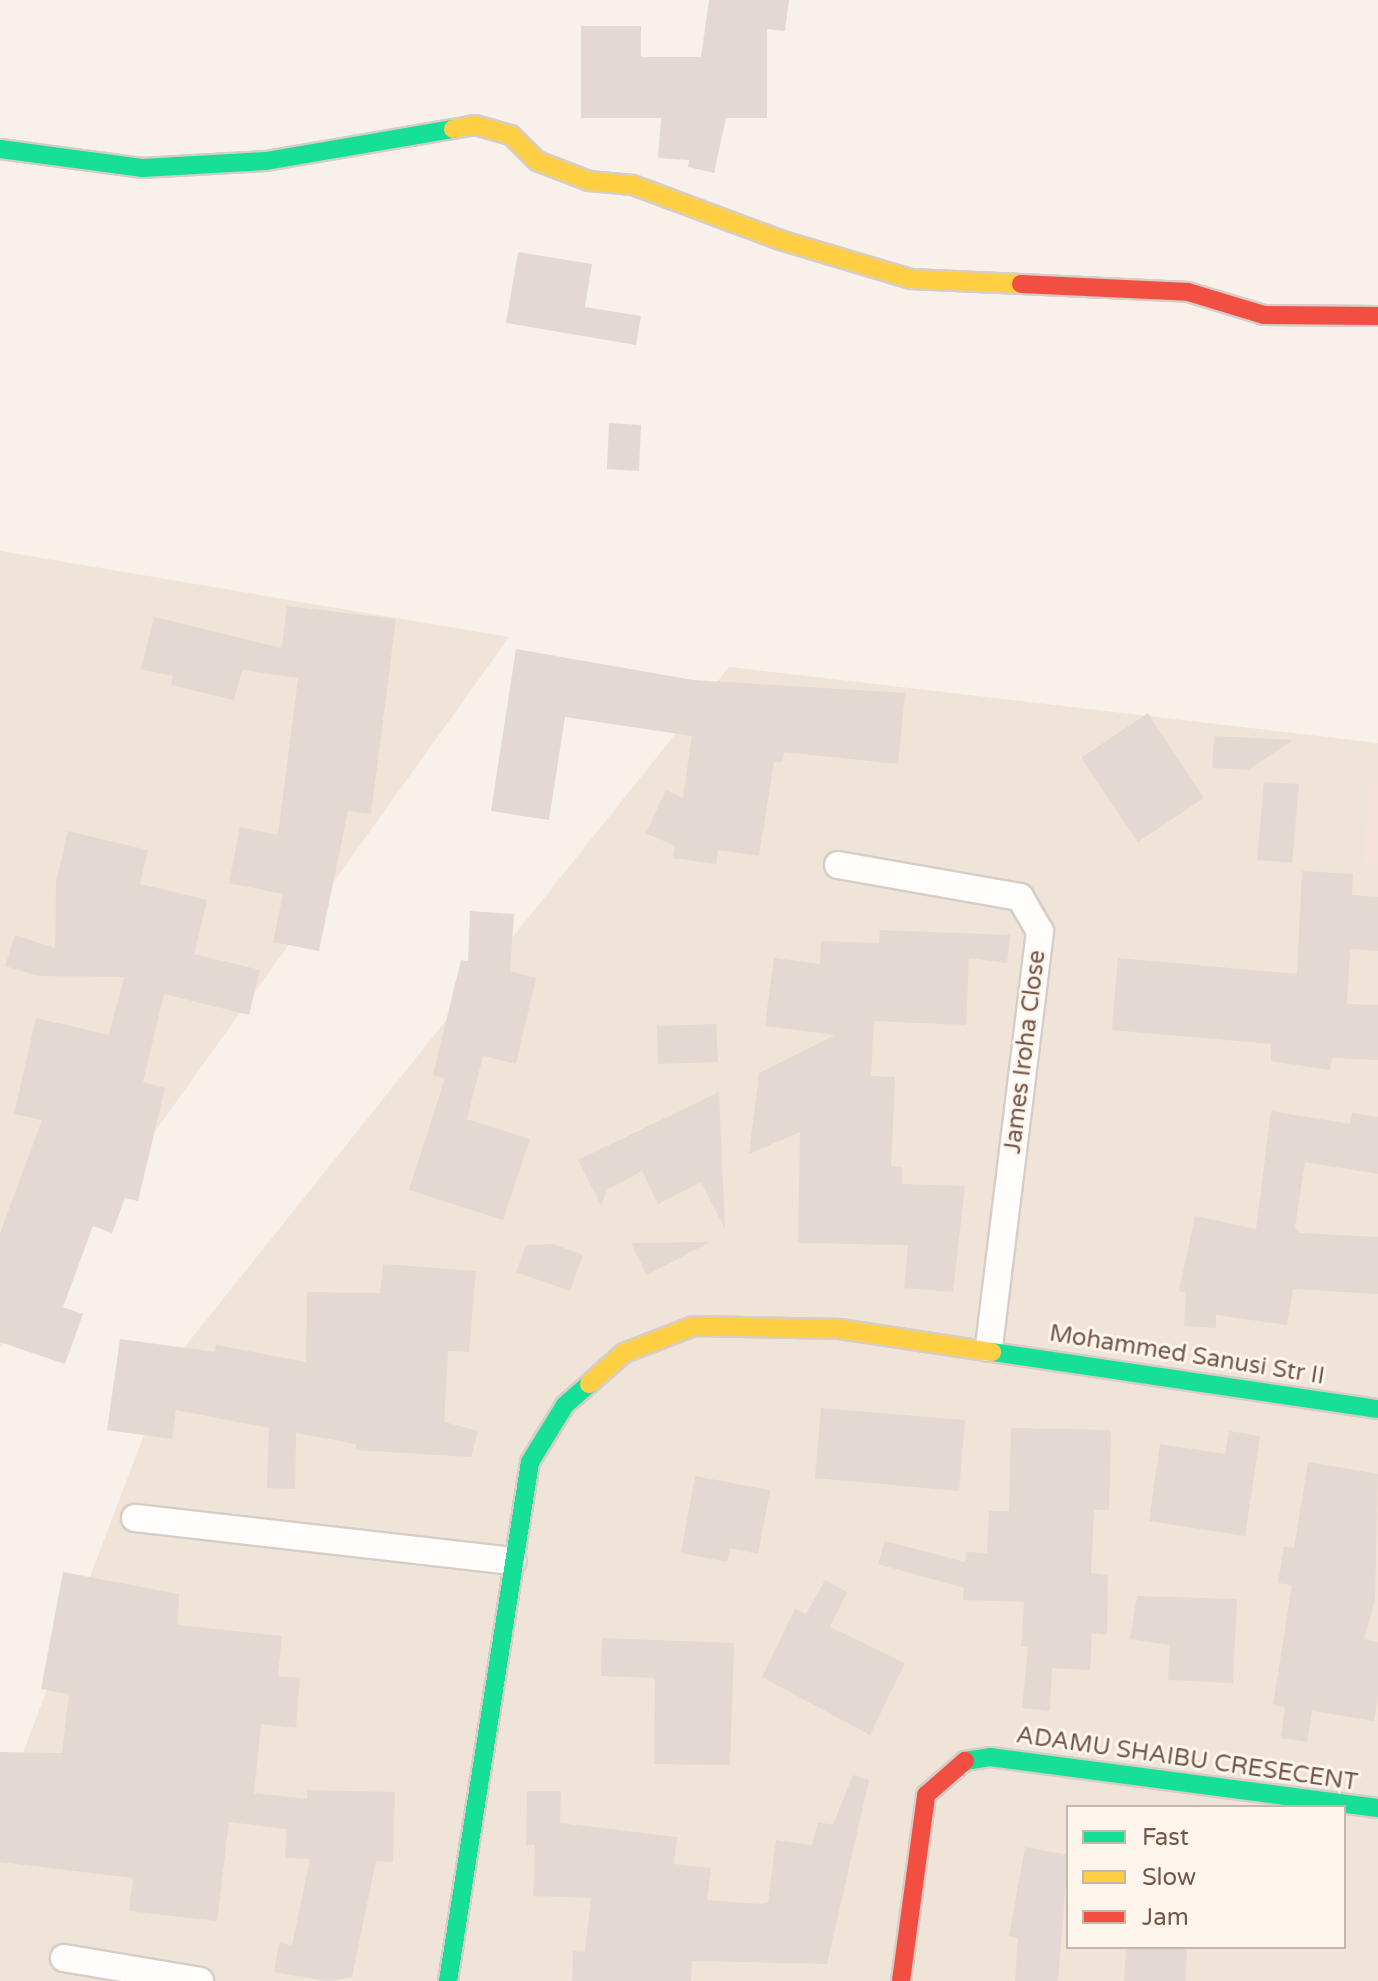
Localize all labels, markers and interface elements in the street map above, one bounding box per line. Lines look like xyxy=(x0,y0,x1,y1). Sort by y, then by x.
street label: James Iroha Close xyxy=(998,949,1052,1155)
street label: Mohammed Sanusi Str II xyxy=(1047,1319,1327,1391)
street label: ADAMU SHAIBU CRESECENT xyxy=(1014,1721,1360,1797)
legend xyxy=(1066,1805,1346,1949)
text: Fast xyxy=(1142,1823,1189,1852)
text: Slow xyxy=(1142,1863,1196,1892)
text: Jam xyxy=(1142,1903,1189,1932)

